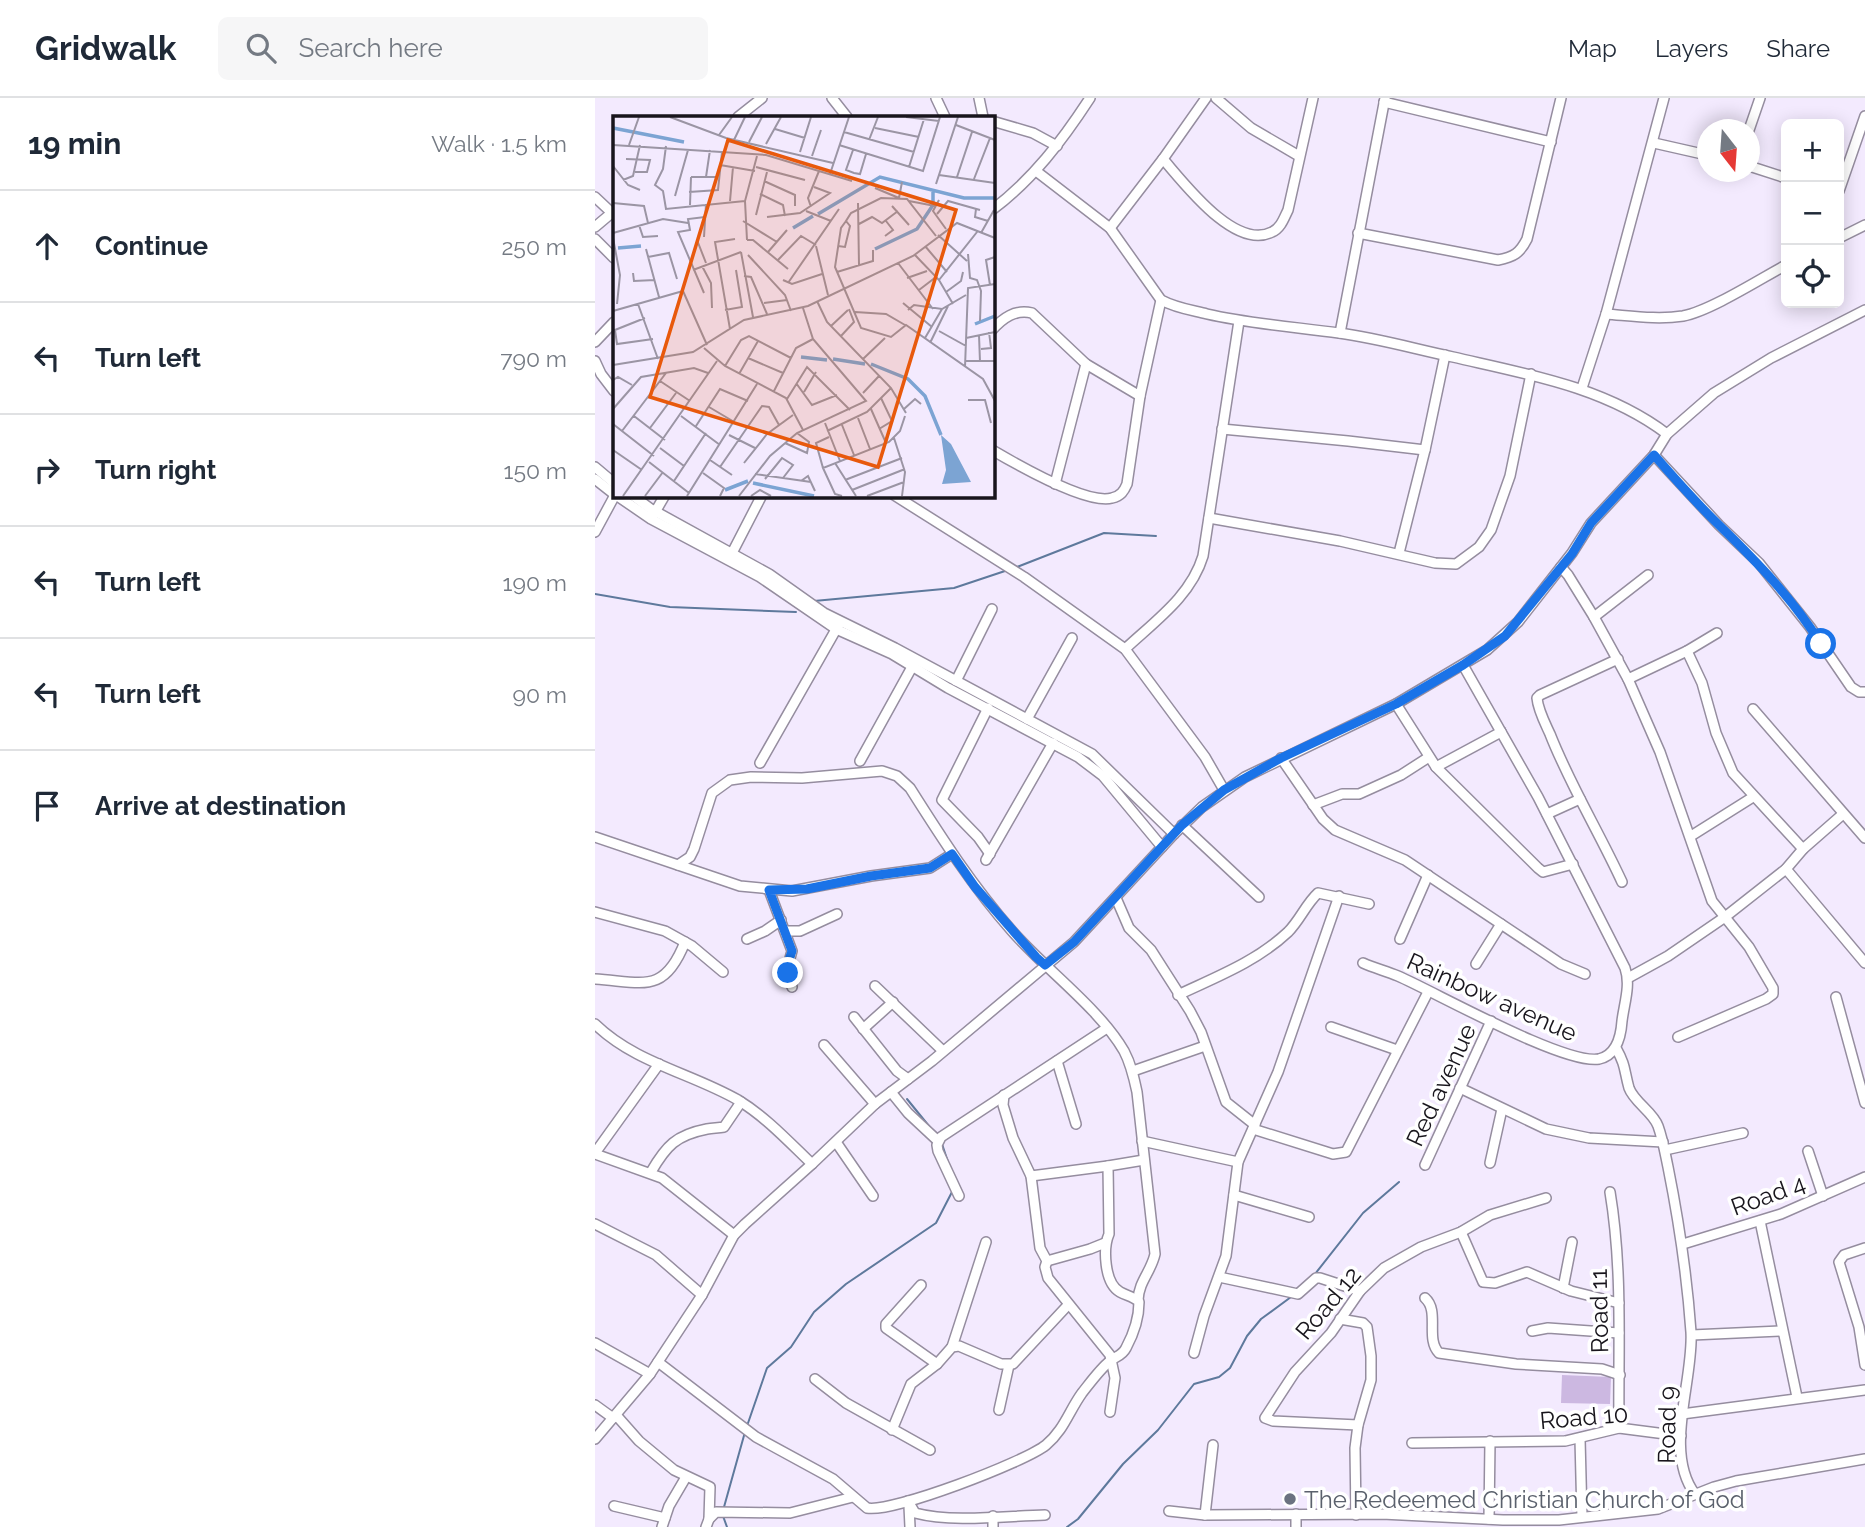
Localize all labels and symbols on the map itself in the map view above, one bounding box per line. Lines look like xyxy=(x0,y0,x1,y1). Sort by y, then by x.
inset map xyxy=(613,116,994,497)
north arrow xyxy=(1697,119,1760,182)
route start xyxy=(1805,628,1836,659)
street label: Rainbow avenue xyxy=(1403,947,1581,1047)
route end xyxy=(772,957,803,988)
street label: Red avenue xyxy=(1400,1019,1482,1151)
street label: Road 4 xyxy=(1727,1168,1809,1222)
street label: Road 12 xyxy=(1289,1261,1367,1345)
street label: Road 11 xyxy=(1584,1269,1614,1353)
street label: Road 9 xyxy=(1652,1386,1682,1464)
street label: Road 10 xyxy=(1539,1399,1629,1435)
place label: The Redeemed Christian Church of God xyxy=(1304,1485,1745,1514)
marker: The Redeemed Christian Church of God xyxy=(1282,1491,1298,1507)

